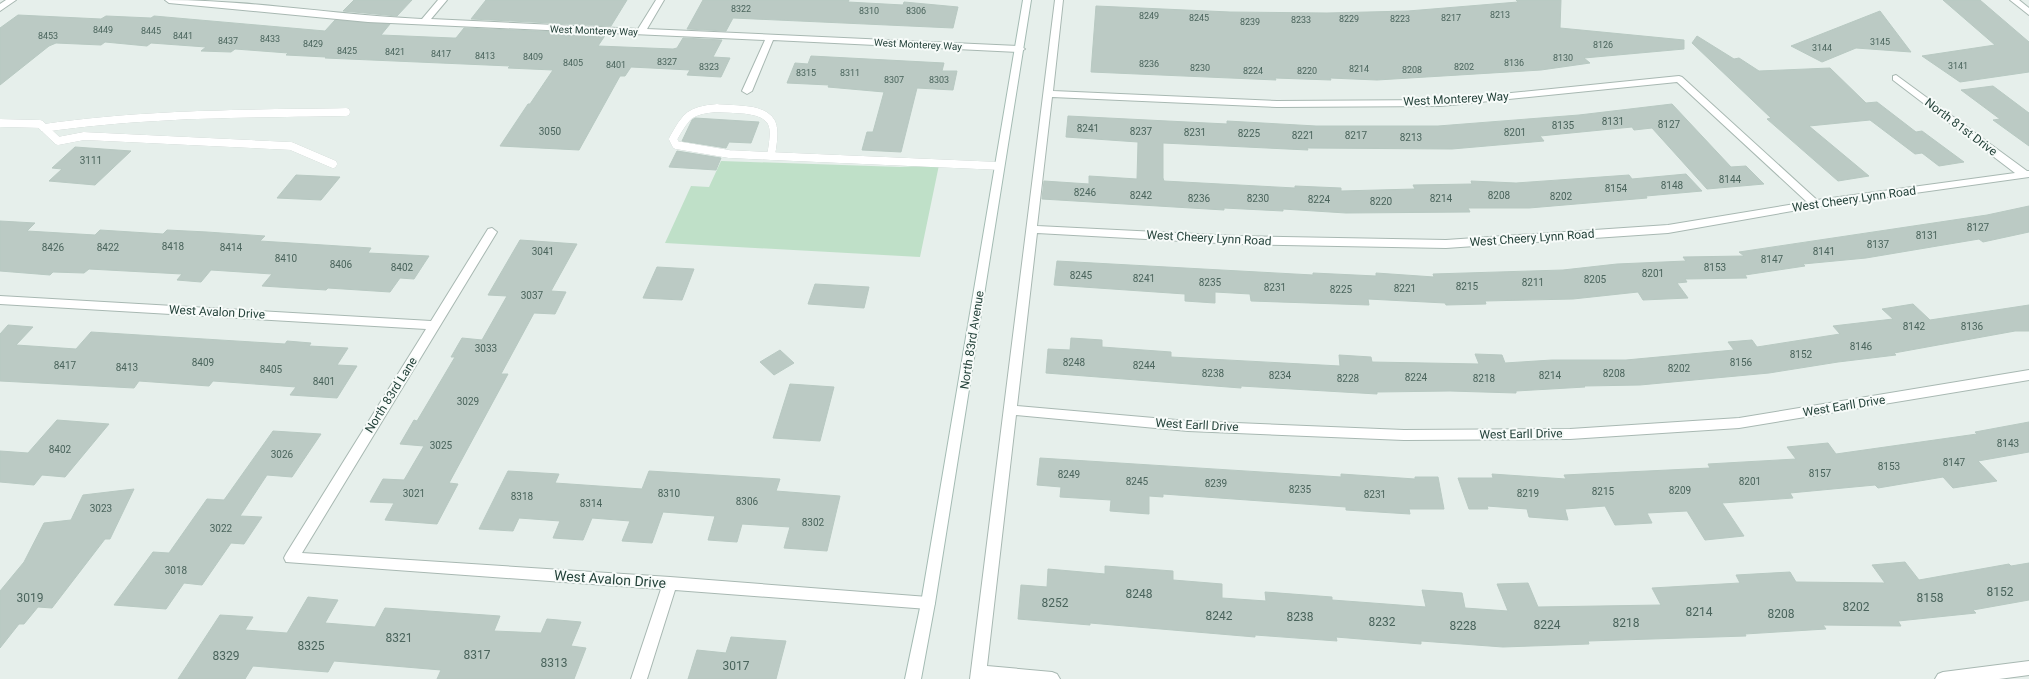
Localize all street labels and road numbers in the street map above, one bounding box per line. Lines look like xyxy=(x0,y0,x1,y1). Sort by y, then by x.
street label: West Monterey Way xyxy=(550,23,638,38)
street label: West Monterey Way xyxy=(874,37,962,52)
street label: West Monterey Way xyxy=(1403,89,1509,109)
street label: North 81st Drive xyxy=(1922,95,2000,159)
street label: West Cheery Lynn Road xyxy=(1791,183,1917,215)
street label: West Cheery Lynn Road xyxy=(1469,227,1595,249)
street label: West Cheery Lynn Road xyxy=(1146,228,1272,248)
street label: North 83rd Avenue xyxy=(957,290,987,390)
street label: West Avalon Drive xyxy=(169,302,265,322)
street label: North 83rd Lane xyxy=(362,355,420,435)
street label: West Earll Drive xyxy=(1802,393,1886,419)
street label: West Earll Drive xyxy=(1155,416,1239,434)
street label: West Earll Drive xyxy=(1479,426,1563,442)
street label: West Avalon Drive xyxy=(554,567,666,591)

